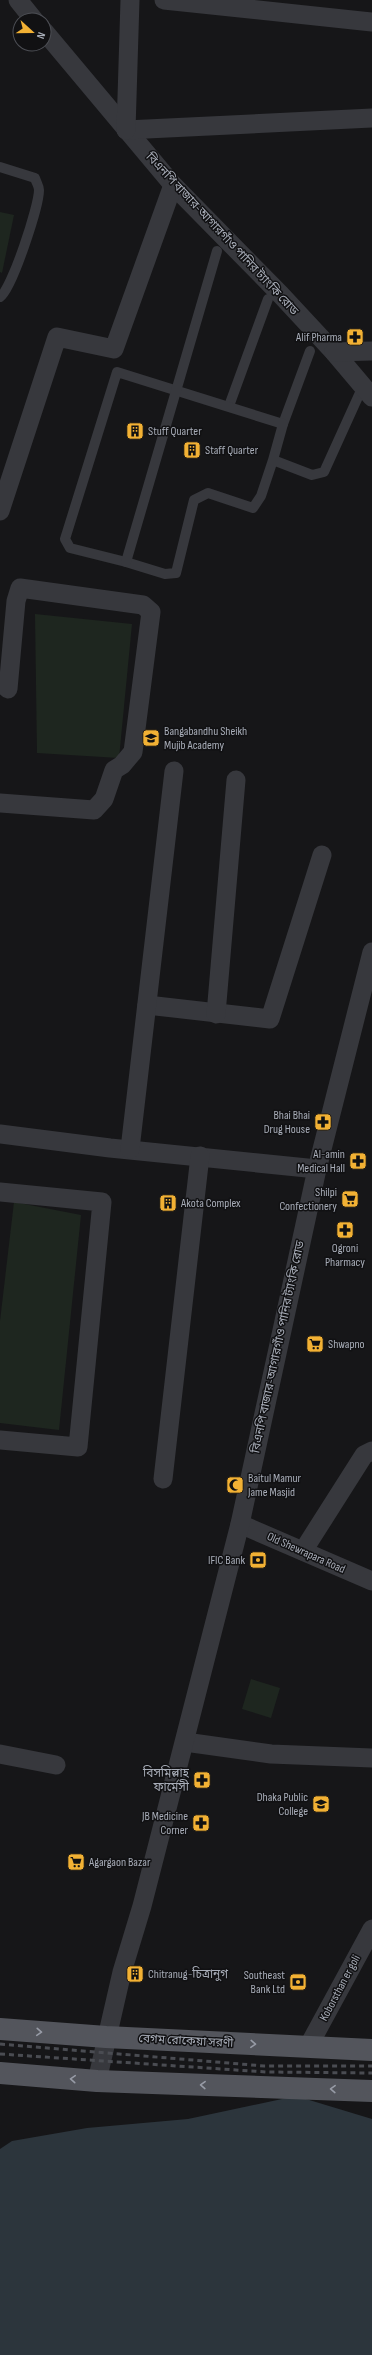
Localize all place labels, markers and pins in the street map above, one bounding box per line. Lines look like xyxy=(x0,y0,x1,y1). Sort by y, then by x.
pharmacy icon: Alif Pharma xyxy=(345,327,365,347)
place label: Alif Pharma xyxy=(295,330,342,345)
building icon: Stuff Quarter xyxy=(125,421,145,441)
place label: Stuff Quarter xyxy=(148,424,202,439)
building icon: Staff Quarter xyxy=(182,440,202,460)
place label: Staff Quarter xyxy=(205,443,259,458)
place label: Bangabandhu Sheikh Mujib Academy xyxy=(164,724,247,753)
school or university icon: Bangabandhu Sheikh Mujib Academy xyxy=(141,728,161,748)
place label: Bhai Bhai Drug House xyxy=(264,1108,310,1137)
pharmacy icon: Bhai Bhai Drug House xyxy=(313,1112,333,1132)
place label: Al-amin Medical Hall xyxy=(297,1147,345,1176)
pharmacy icon: Al-amin Medical Hall xyxy=(348,1151,368,1171)
place label: Shilpi Confectionery xyxy=(279,1185,337,1214)
supermarket icon: Shilpi Confectionery xyxy=(340,1189,360,1209)
building icon: Akota Complex xyxy=(158,1193,178,1213)
place label: Akota Complex xyxy=(180,1196,241,1211)
pharmacy icon: Ogroni Pharmacy xyxy=(335,1220,355,1240)
place label: Ogroni Pharmacy xyxy=(325,1241,365,1270)
supermarket icon: Shwapno xyxy=(305,1334,325,1354)
place label: Shwapno xyxy=(328,1337,365,1352)
place label: Baitul Mamur Jame Masjid xyxy=(247,1471,302,1500)
mosque icon: Baitul Mamur Jame Masjid xyxy=(225,1475,245,1495)
bank icon: IFIC Bank xyxy=(248,1550,268,1570)
place label: IFIC Bank xyxy=(208,1553,245,1568)
place label: বিসমিল্লাহ ফার্মেসী xyxy=(142,1765,190,1795)
pharmacy icon: বিসমিল্লাহ ফার্মেসী xyxy=(192,1770,212,1790)
place label: Dhaka Public College xyxy=(257,1790,308,1819)
school or university icon: Dhaka Public College xyxy=(311,1794,331,1814)
place label: JB Medicine Corner xyxy=(141,1809,189,1838)
pharmacy icon: JB Medicine Corner xyxy=(191,1813,211,1833)
supermarket icon: Agargaon Bazar xyxy=(66,1852,86,1872)
place label: Agargaon Bazar xyxy=(88,1855,151,1870)
building icon: Chitranug-চিত্রানুগ xyxy=(125,1964,145,1984)
place label: Chitranug-চিত্রানুগ xyxy=(148,1966,228,1982)
place label: Southeast Bank Ltd xyxy=(244,1968,285,1997)
bank icon: Southeast Bank Ltd xyxy=(288,1972,308,1992)

